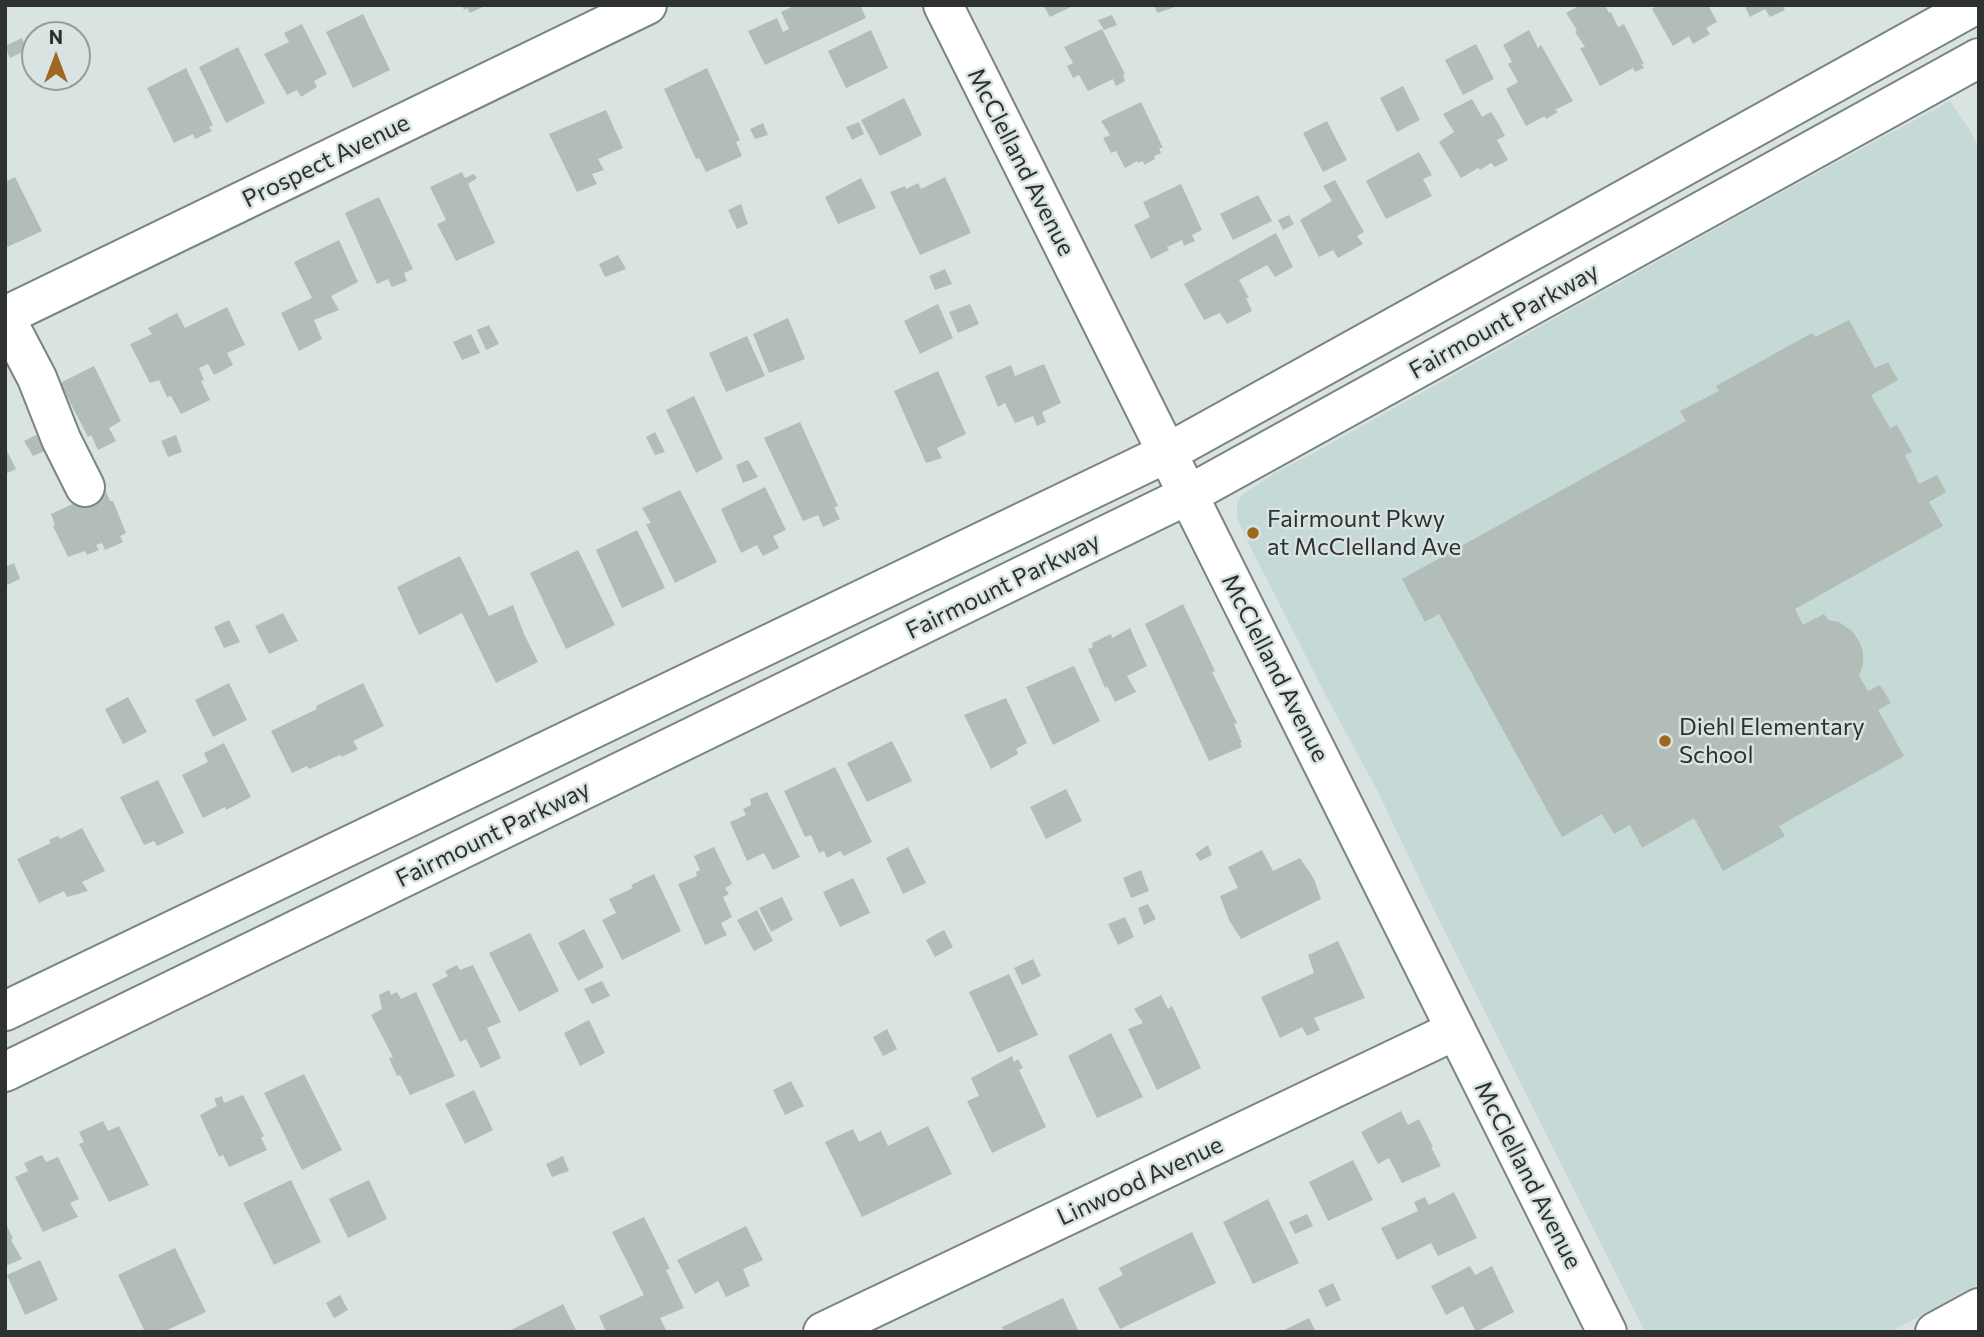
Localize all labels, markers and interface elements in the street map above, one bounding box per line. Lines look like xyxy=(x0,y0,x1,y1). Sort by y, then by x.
north arrow xyxy=(21,21,91,91)
text: N xyxy=(49,25,63,48)
street label: McClelland Avenue xyxy=(961,63,1081,261)
street label: Prospect Avenue xyxy=(238,108,414,214)
street label: Fairmount Parkway xyxy=(1404,257,1604,385)
place label: Fairmount Pkwy at McClelland Ave xyxy=(1267,505,1461,561)
marker: Fairmount Pkwy at McClelland Ave xyxy=(1245,525,1261,541)
street label: Fairmount Parkway xyxy=(901,527,1105,645)
street label: McClelland Avenue xyxy=(1215,569,1335,767)
place label: Diehl Elementary School xyxy=(1679,713,1865,769)
marker: Diehl Elementary School xyxy=(1657,733,1673,749)
street label: Fairmount Parkway xyxy=(391,775,595,893)
street label: McClelland Avenue xyxy=(1468,1076,1588,1274)
street label: Linwood Avenue xyxy=(1053,1130,1227,1232)

